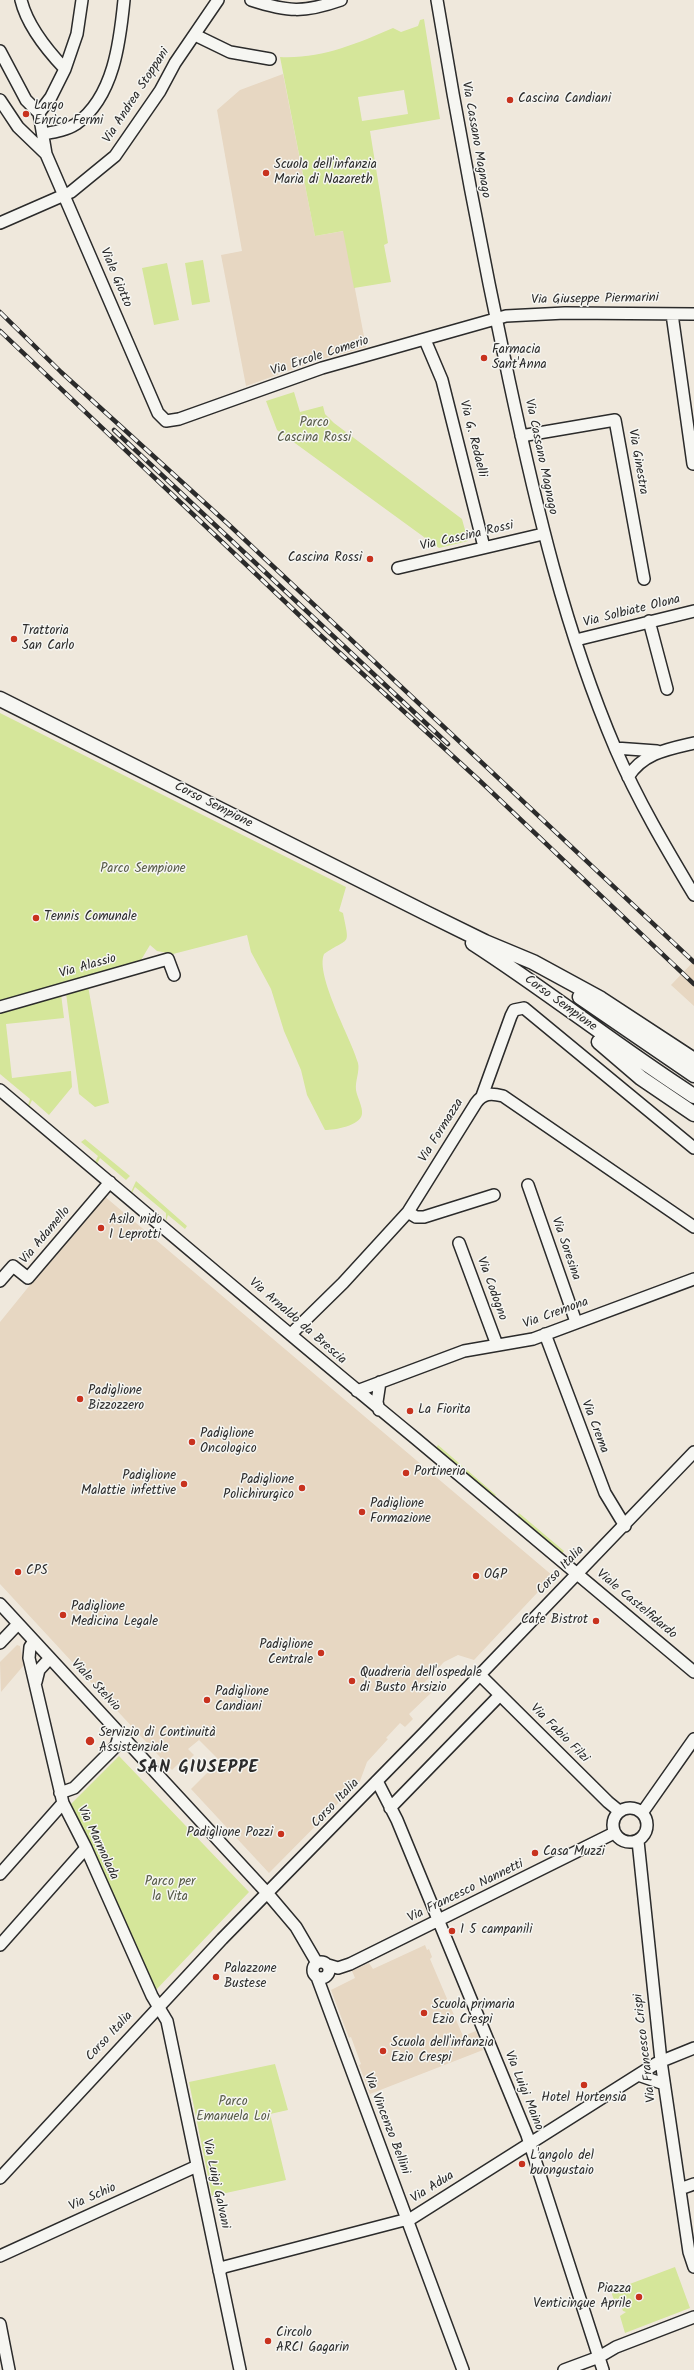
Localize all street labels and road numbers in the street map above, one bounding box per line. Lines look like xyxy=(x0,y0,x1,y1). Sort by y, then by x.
street label: Via Andrea Stoppani xyxy=(100,45,174,147)
street label: Via Cassano Magnago xyxy=(457,81,493,199)
street label: Viale Giotto xyxy=(95,246,135,310)
street label: Via Giuseppe Piermarini xyxy=(531,291,659,309)
street label: Via Ercole Comerio xyxy=(269,334,371,380)
street label: Via Cassano Magnago xyxy=(520,398,560,516)
street label: Via G. Redaelli xyxy=(455,399,489,479)
street label: Via Ginestra xyxy=(624,428,650,496)
street label: Via Cascina Rossi xyxy=(419,519,515,555)
street label: Via Solbiate Olona xyxy=(582,592,682,632)
street label: Corso Sempione xyxy=(171,780,255,832)
street label: Via Alassio xyxy=(58,951,118,983)
street label: Corso Sempione xyxy=(521,973,599,1035)
street label: Via Formazza xyxy=(416,1096,468,1166)
street label: Via Adamello xyxy=(17,1204,75,1268)
street label: Via Soresina xyxy=(547,1215,583,1283)
street label: Via Codogno xyxy=(472,1255,510,1323)
street label: Via Arnaldo da Brescia xyxy=(245,1275,349,1369)
street label: Via Cremona xyxy=(521,1295,591,1333)
street label: Via Crema xyxy=(577,1398,611,1456)
street label: Corso Italia xyxy=(534,1543,588,1599)
street label: Viale Castelfidardo xyxy=(593,1567,679,1643)
street label: Viale Stelvio xyxy=(67,1657,123,1715)
street label: Via Fabio Filzi xyxy=(526,1701,592,1767)
street label: Corso Italia xyxy=(309,1776,363,1832)
street label: Via Marmolada xyxy=(73,1803,121,1883)
street label: Via Francesco Nannetti xyxy=(405,1857,527,1927)
street label: Via Francesco Crispi xyxy=(632,1993,660,2103)
street label: Corso Italia xyxy=(83,2009,137,2065)
street label: Via Luigi Maino xyxy=(500,2049,546,2133)
street label: Via Vincenzo Bellini xyxy=(359,2071,413,2177)
street label: Via Luigi Galvani xyxy=(198,2138,232,2230)
street label: Via Adua xyxy=(408,2169,458,2207)
street label: Via Schio xyxy=(67,2181,119,2215)

